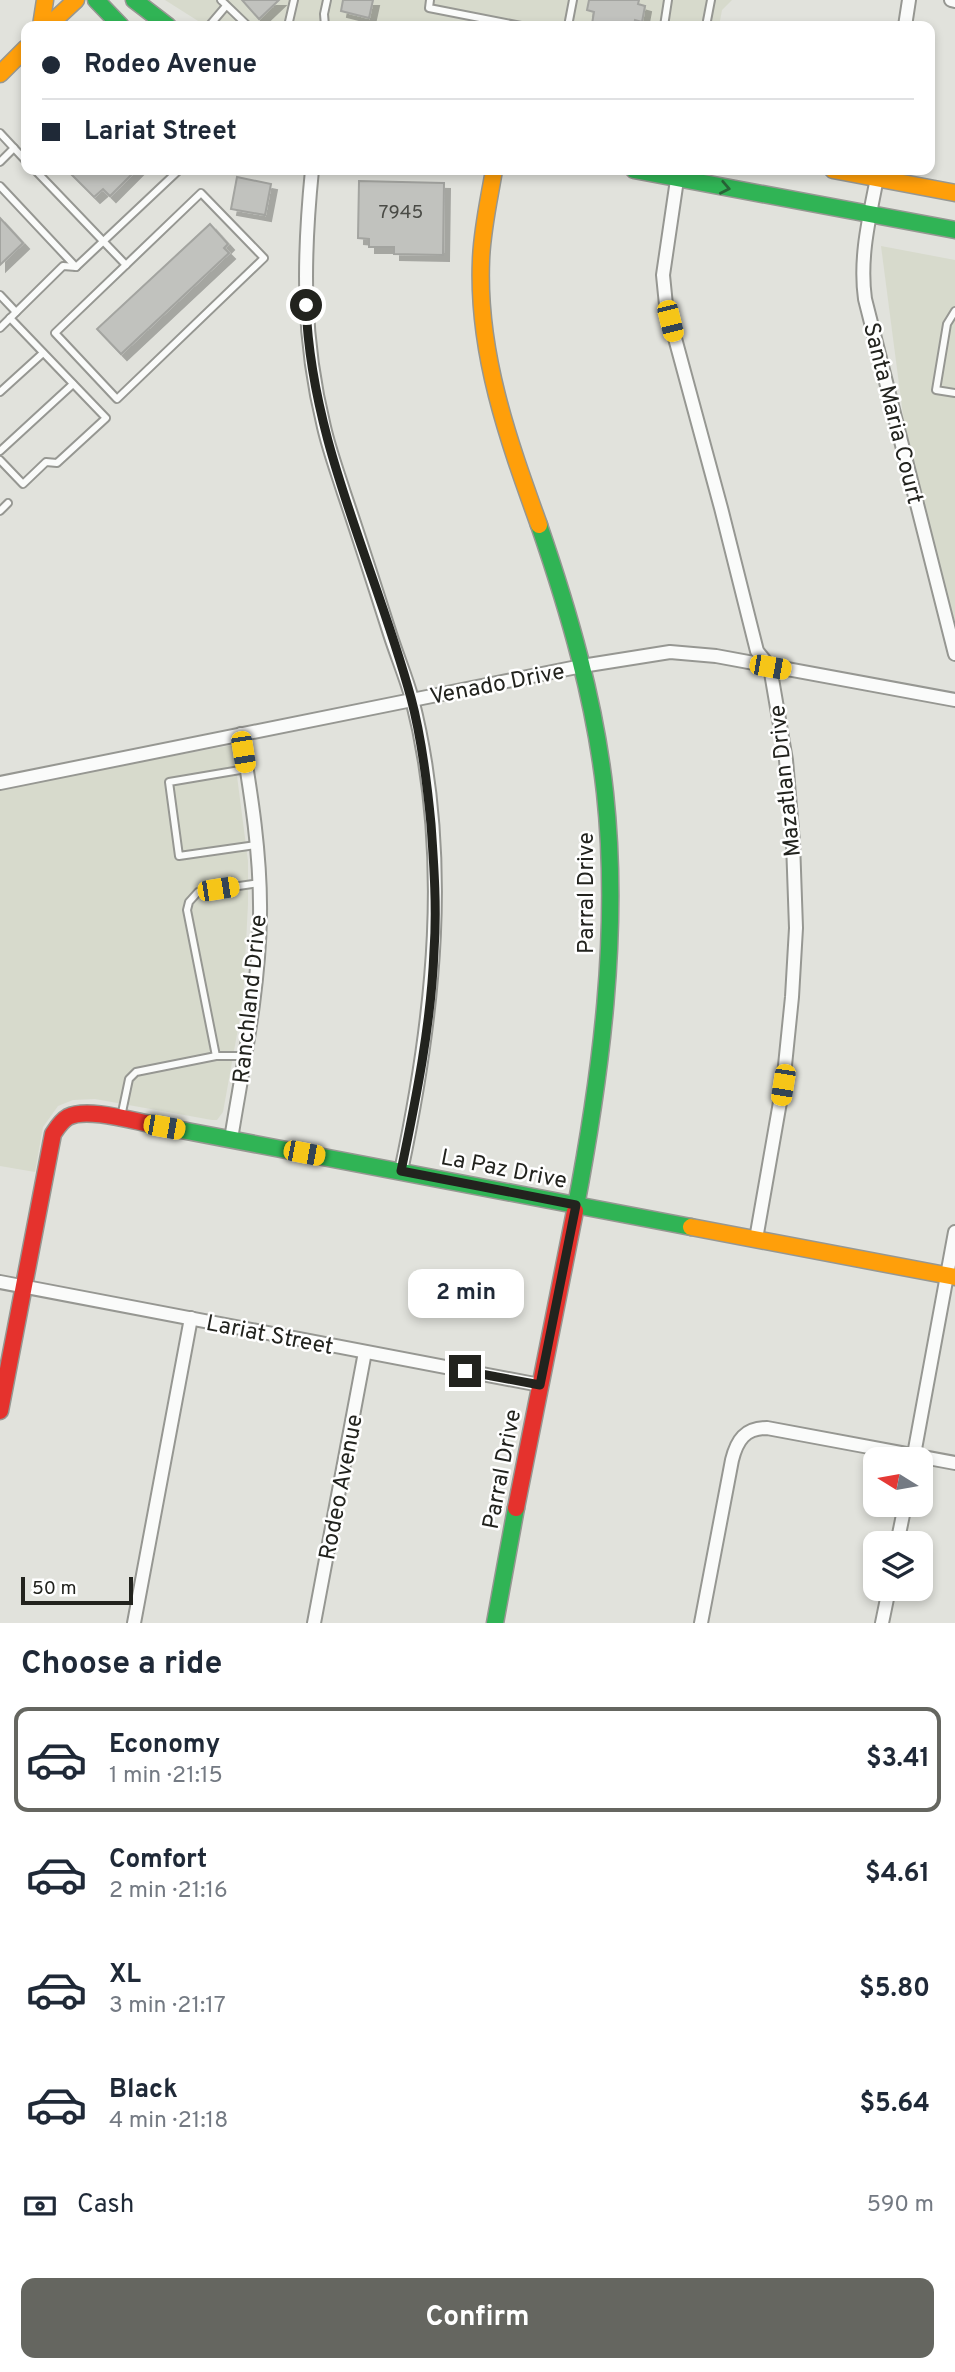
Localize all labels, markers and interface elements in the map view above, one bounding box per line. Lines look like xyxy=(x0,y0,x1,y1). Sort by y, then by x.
text: Rodeo Avenue xyxy=(84,49,257,82)
text: Lariat Street xyxy=(84,116,237,149)
one-way arrow xyxy=(719,179,731,194)
house number: 7945 xyxy=(379,201,423,225)
route start xyxy=(290,289,322,321)
car xyxy=(655,298,686,344)
street label: Santa Maria Court xyxy=(855,320,928,507)
car xyxy=(748,653,793,681)
street label: Venado Drive xyxy=(428,658,567,713)
street label: Mazatlan Drive xyxy=(764,703,809,858)
car xyxy=(230,730,257,774)
street label: Parral Drive xyxy=(573,832,602,954)
car xyxy=(196,875,241,903)
street label: Ranchland Drive xyxy=(228,913,275,1085)
car xyxy=(770,1063,797,1107)
car xyxy=(142,1113,187,1141)
car xyxy=(282,1139,327,1167)
street label: La Paz Drive xyxy=(438,1144,569,1197)
callout: 2 min xyxy=(407,1270,523,1318)
text: 2 min xyxy=(436,1279,496,1308)
street label: Lariat Street xyxy=(203,1310,336,1363)
route end xyxy=(449,1355,481,1387)
street label: Parral Drive xyxy=(478,1407,529,1532)
street label: Rodeo Avenue xyxy=(314,1412,371,1563)
north arrow xyxy=(863,1447,933,1517)
map controls xyxy=(863,1447,933,1601)
button: layers xyxy=(863,1531,933,1601)
scale bar xyxy=(21,1574,133,1606)
text: 50 m xyxy=(32,1577,77,1601)
text: Choose a ride xyxy=(21,1645,222,1685)
icon: car xyxy=(25,1728,88,1791)
text: Economy xyxy=(109,1729,220,1762)
text: $3.41 xyxy=(866,1743,930,1776)
text: 1 min · 21:15 xyxy=(109,1762,223,1791)
icon: car xyxy=(25,1843,88,1906)
text: Comfort xyxy=(109,1844,207,1877)
text: $4.61 xyxy=(865,1858,930,1891)
text: 2 min · 21:16 xyxy=(109,1877,228,1906)
icon: car xyxy=(25,1958,88,2021)
text: XL xyxy=(109,1959,141,1992)
text: $5.80 xyxy=(859,1973,930,2006)
text: 3 min · 21:17 xyxy=(109,1992,226,2021)
icon: car xyxy=(25,2073,88,2136)
text: Black xyxy=(109,2074,178,2107)
text: $5.64 xyxy=(859,2088,930,2121)
text: 4 min · 21:18 xyxy=(109,2107,228,2136)
icon: cash xyxy=(21,2187,59,2225)
text: Cash xyxy=(77,2189,134,2222)
text: 590 m xyxy=(867,2191,934,2220)
button: Confirm xyxy=(21,2278,934,2358)

